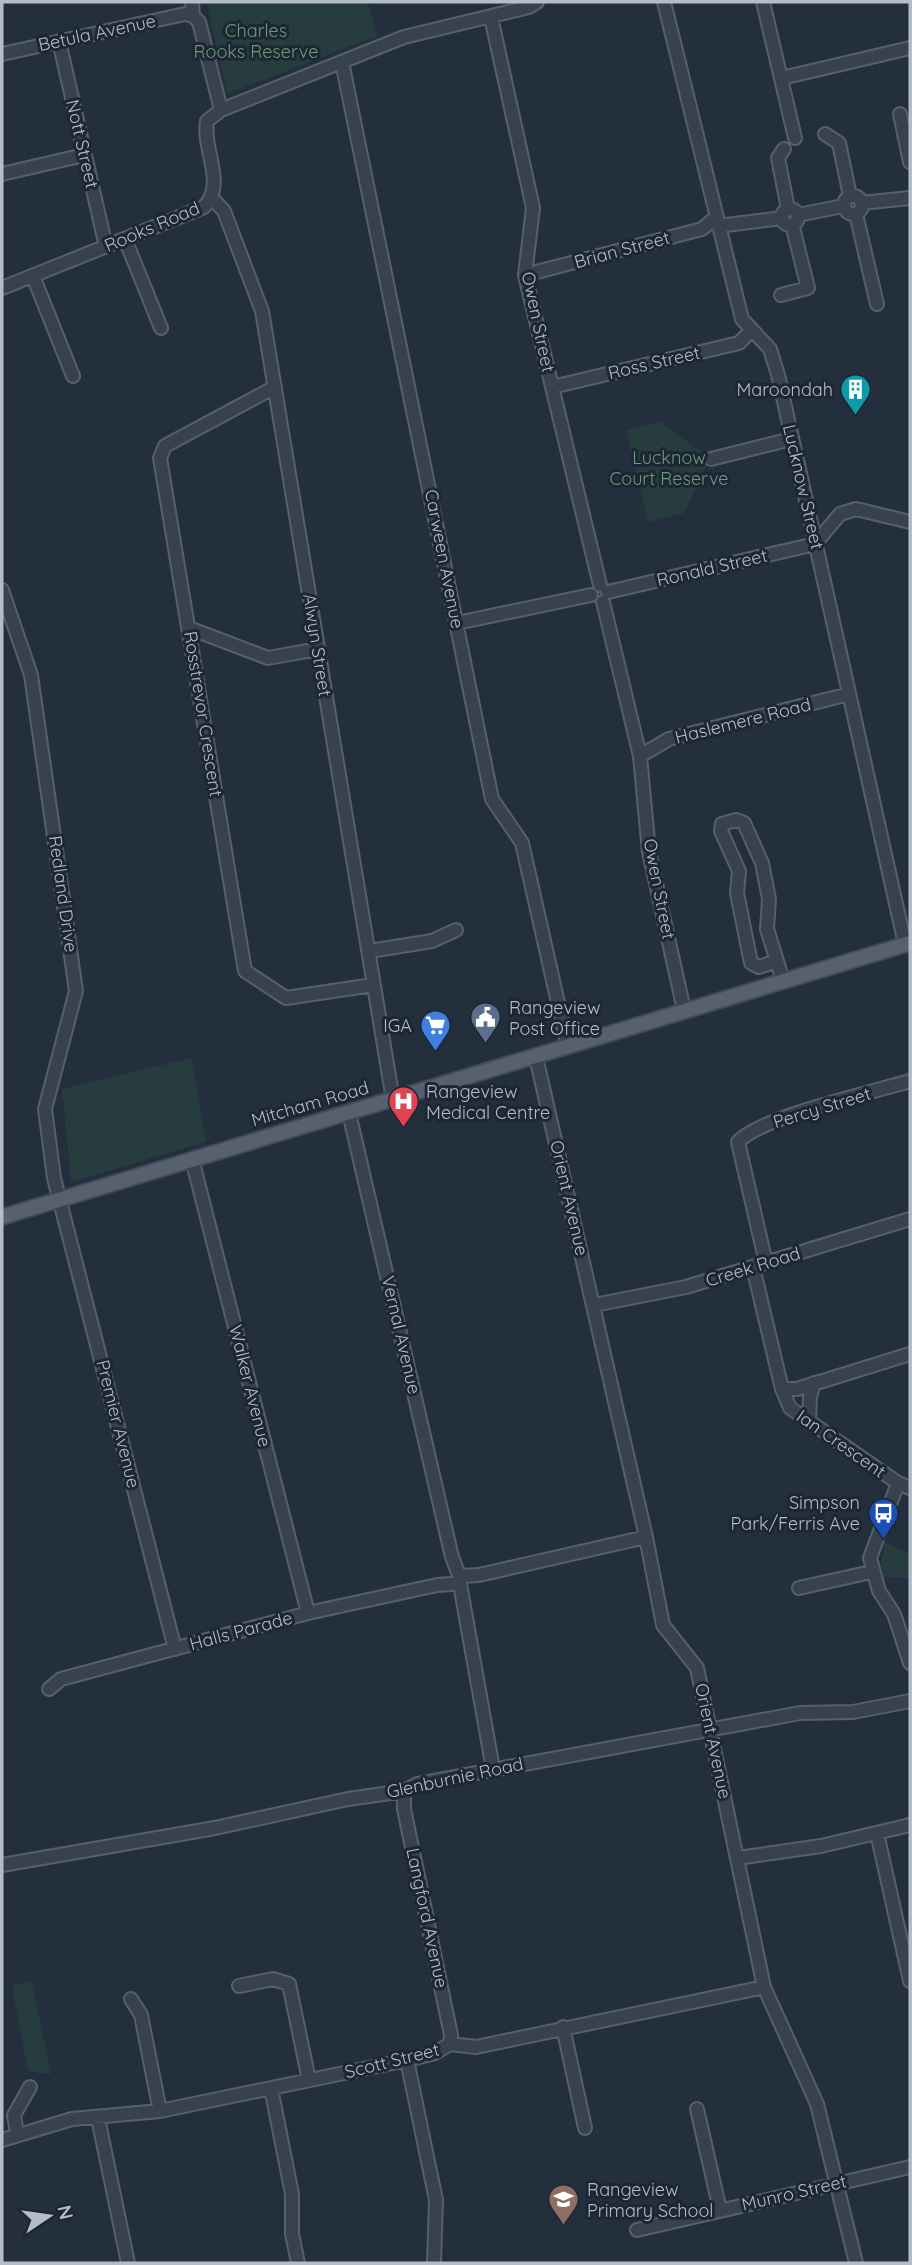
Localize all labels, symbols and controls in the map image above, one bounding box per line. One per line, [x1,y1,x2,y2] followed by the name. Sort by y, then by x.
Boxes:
[36,9,158,56] street label: Betula Avenue
[194,19,318,63] park label: Charles Rooks Reserve
[61,97,104,190] street label: Nott Street
[101,196,203,257] street label: Rooks Road
[572,226,672,273] street label: Brian Street
[517,270,560,374] street label: Owen Street
[606,341,702,384] street label: Ross Street
[839,373,873,417] building icon: Maroondah
[736,378,833,401] place label: Maroondah
[778,422,829,552] street label: Lucknow Street
[610,446,729,490] park label: Lucknow Court Reserve
[420,487,469,630] street label: Carween Avenue
[654,544,770,591] street label: Ronald Street
[298,592,337,698] street label: Alwyn Street
[179,629,228,798] street label: Rosstrevor Crescent
[673,693,813,749] street label: Haslemere Road
[44,834,83,954] street label: Redland Drive
[638,837,681,941] street label: Owen Street
[509,996,600,1040] place label: Rangeview Post Office
[469,1001,503,1045] public building icon: Rangeview Post Office
[418,1009,452,1053] supermarket icon: IGA
[383,1014,412,1037] place label: IGA
[248,1076,371,1131] street label: Mitcham Road
[426,1080,550,1124] place label: Rangeview Medical Centre
[770,1082,873,1133] street label: Percy Street
[386,1085,420,1129] hospital icon: Rangeview Medical Centre
[545,1138,594,1258] street label: Orient Avenue
[703,1241,803,1292] street label: Creek Road
[377,1274,426,1396] street label: Vernal Avenue
[224,1322,277,1449] street label: Walker Avenue
[91,1357,146,1490] street label: Premier Avenue
[792,1404,890,1483] street label: Ian Crescent
[731,1491,860,1535] place label: Simpson Park/Ferris Ave
[866,1496,900,1540] bus stop icon: Simpson Park/Ferris Ave
[187,1606,295,1655] street label: Halls Parade
[690,1681,737,1801] street label: Orient Avenue
[384,1752,525,1803] street label: Glenburnie Road
[401,1846,454,1990] street label: Langford Avenue
[342,2038,442,2083] street label: Scott Street
[739,2169,849,2216] street label: Munro Street
[587,2178,713,2222] place label: Rangeview Primary School
[14,2181,84,2251] north arrow
[547,2183,581,2227] school or university icon: Rangeview Primary School
[52,2203,79,2222] text: N

